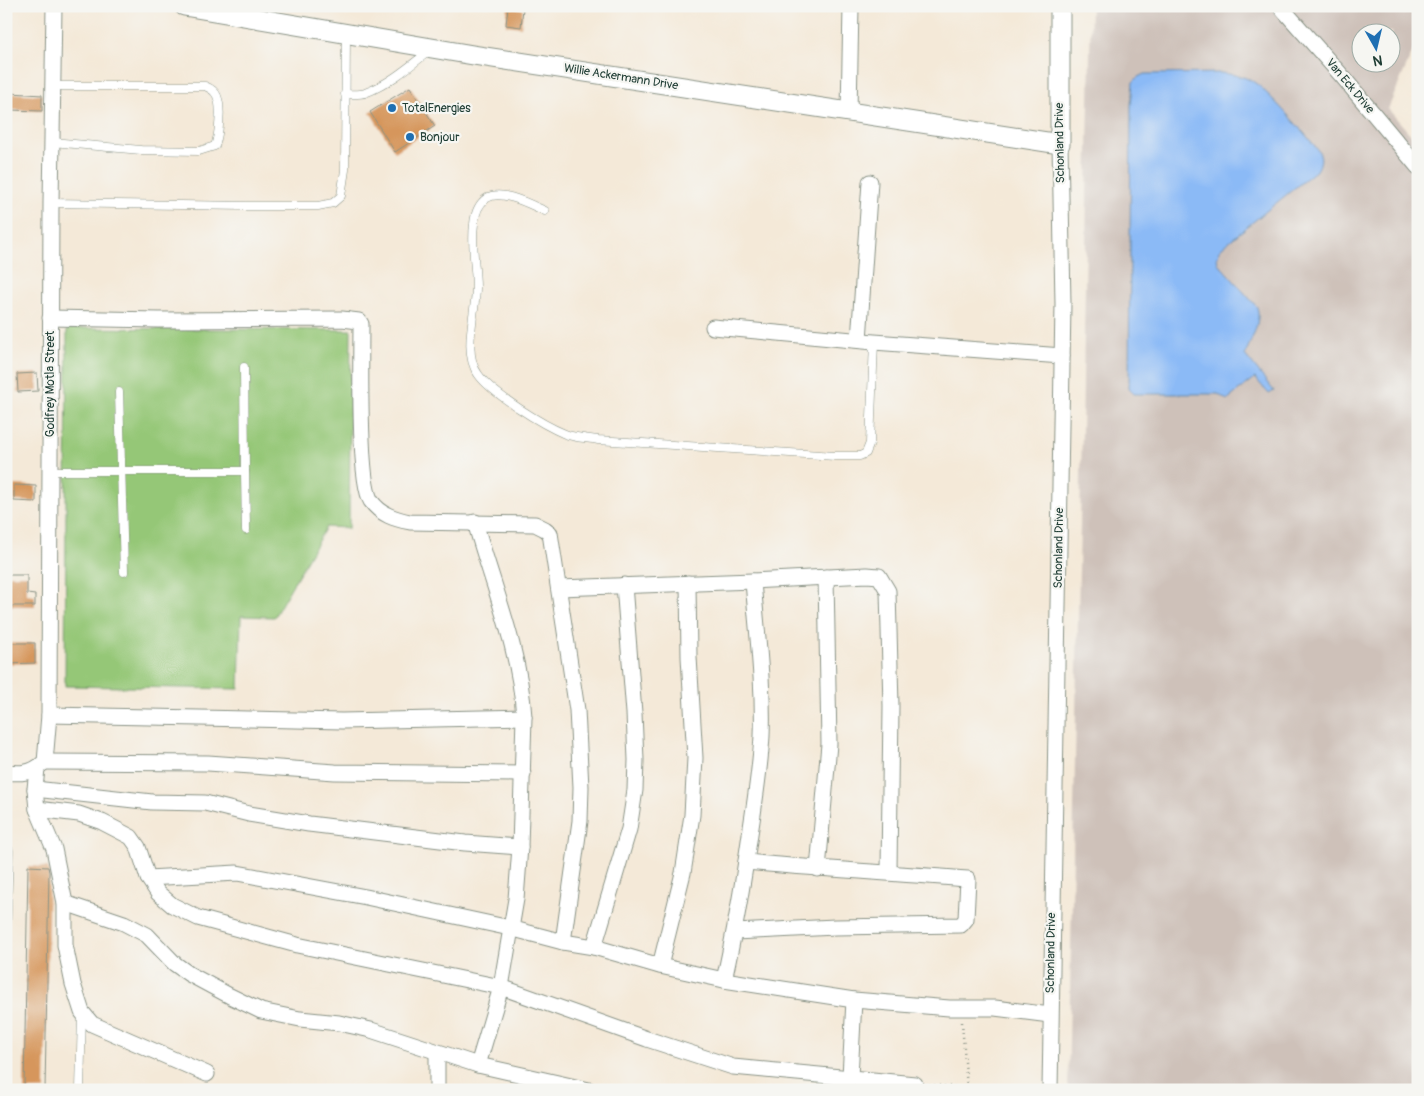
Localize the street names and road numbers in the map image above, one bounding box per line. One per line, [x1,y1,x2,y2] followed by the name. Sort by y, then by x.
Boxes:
[1323,55,1377,117] street label: Van Eck Drive
[563,61,679,93] street label: Willie Ackermann Drive
[1052,102,1068,184] street label: Schonland Drive
[43,331,58,437] street label: Godfrey Motla Street
[1051,507,1067,589] street label: Schonland Drive
[1043,912,1059,994] street label: Schonland Drive

